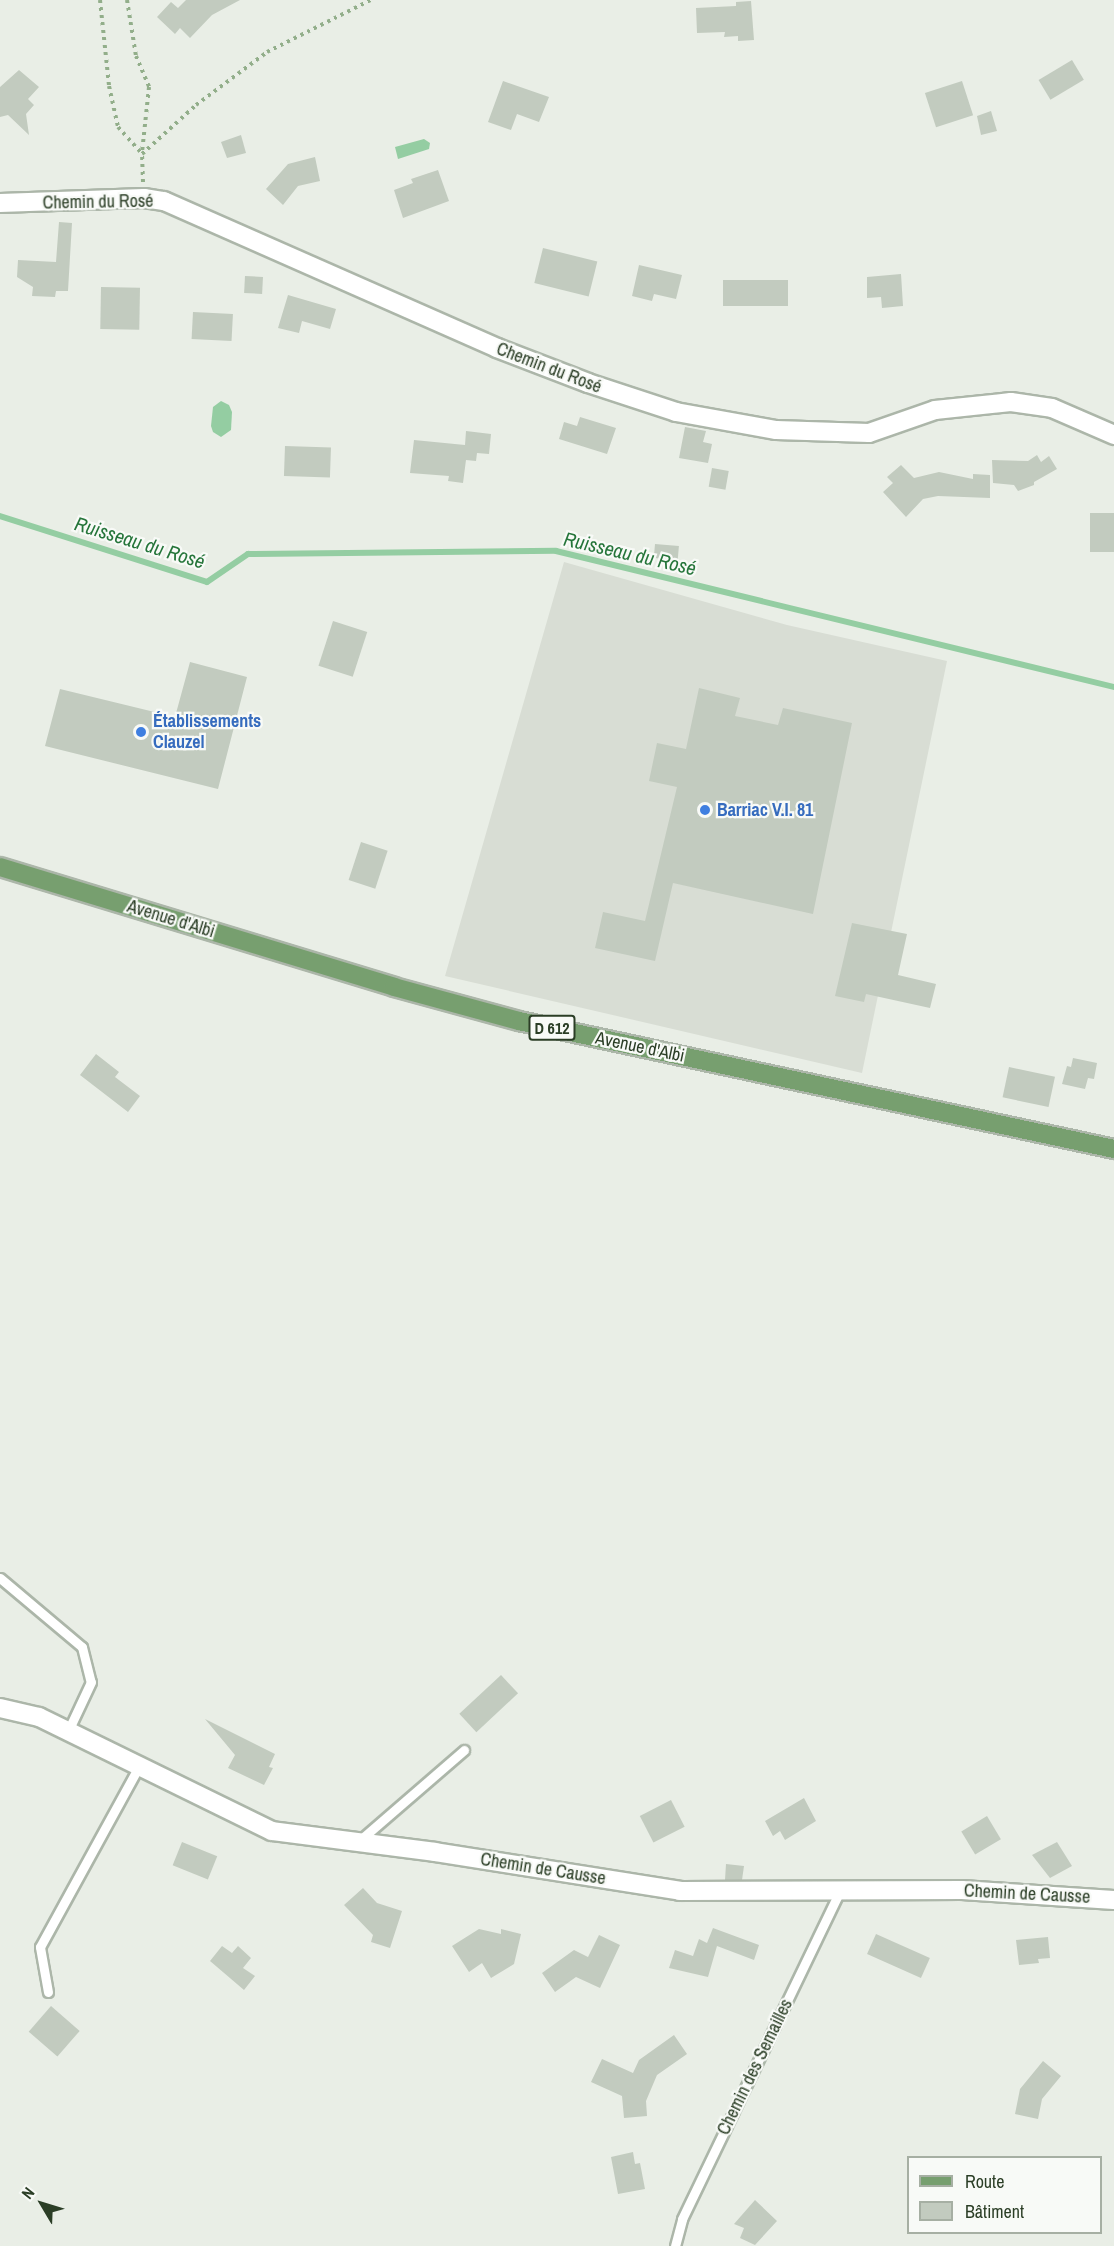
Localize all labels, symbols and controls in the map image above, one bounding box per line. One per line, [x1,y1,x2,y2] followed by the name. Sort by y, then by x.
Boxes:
[42,190,154,214] street label: Chemin du Rosé
[493,338,605,398] street label: Chemin du Rosé
[72,511,208,573] water label: Ruisseau du Rosé
[562,526,698,580] water label: Ruisseau du Rosé
[153,711,261,754] place label: Établissements Clauzel
[134,725,148,739] marker: Établissements Clauzel
[717,799,813,821] place label: Barriac V.I. 81
[698,803,712,817] marker: Barriac V.I. 81
[125,895,217,943] street label: Avenue d'Albi
[528,1015,576,1041] road number: D 612
[594,1027,686,1067] street label: Avenue d'Albi
[479,1848,607,1890] street label: Chemin de Causse
[963,1880,1091,1908] street label: Chemin de Causse
[713,1996,797,2138] street label: Chemin des Semailles
[907,2156,1102,2234] legend
[965,2169,1004,2194] text: Route
[12,2174,72,2234] north arrow
[16,2182,39,2203] text: N
[965,2199,1024,2224] text: Bâtiment

